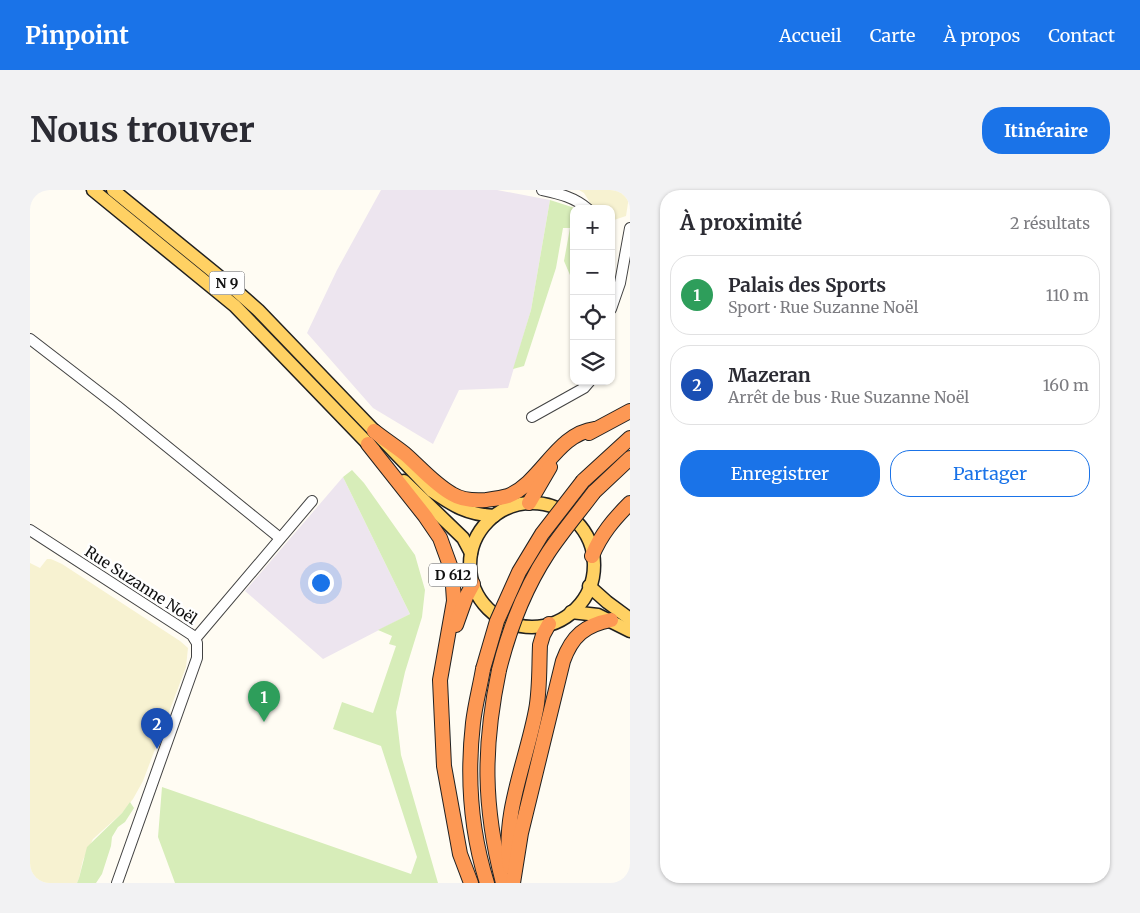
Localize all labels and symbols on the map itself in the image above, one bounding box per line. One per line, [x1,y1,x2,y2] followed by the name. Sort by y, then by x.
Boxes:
[210,272,244,295] road number: N 9
[81,542,201,629] street label: Rue Suzanne Noël
[429,564,477,586] road number: D 612
[308,570,334,596] your location
[248,681,280,722] pin: 1
[141,708,173,749] pin: 2

